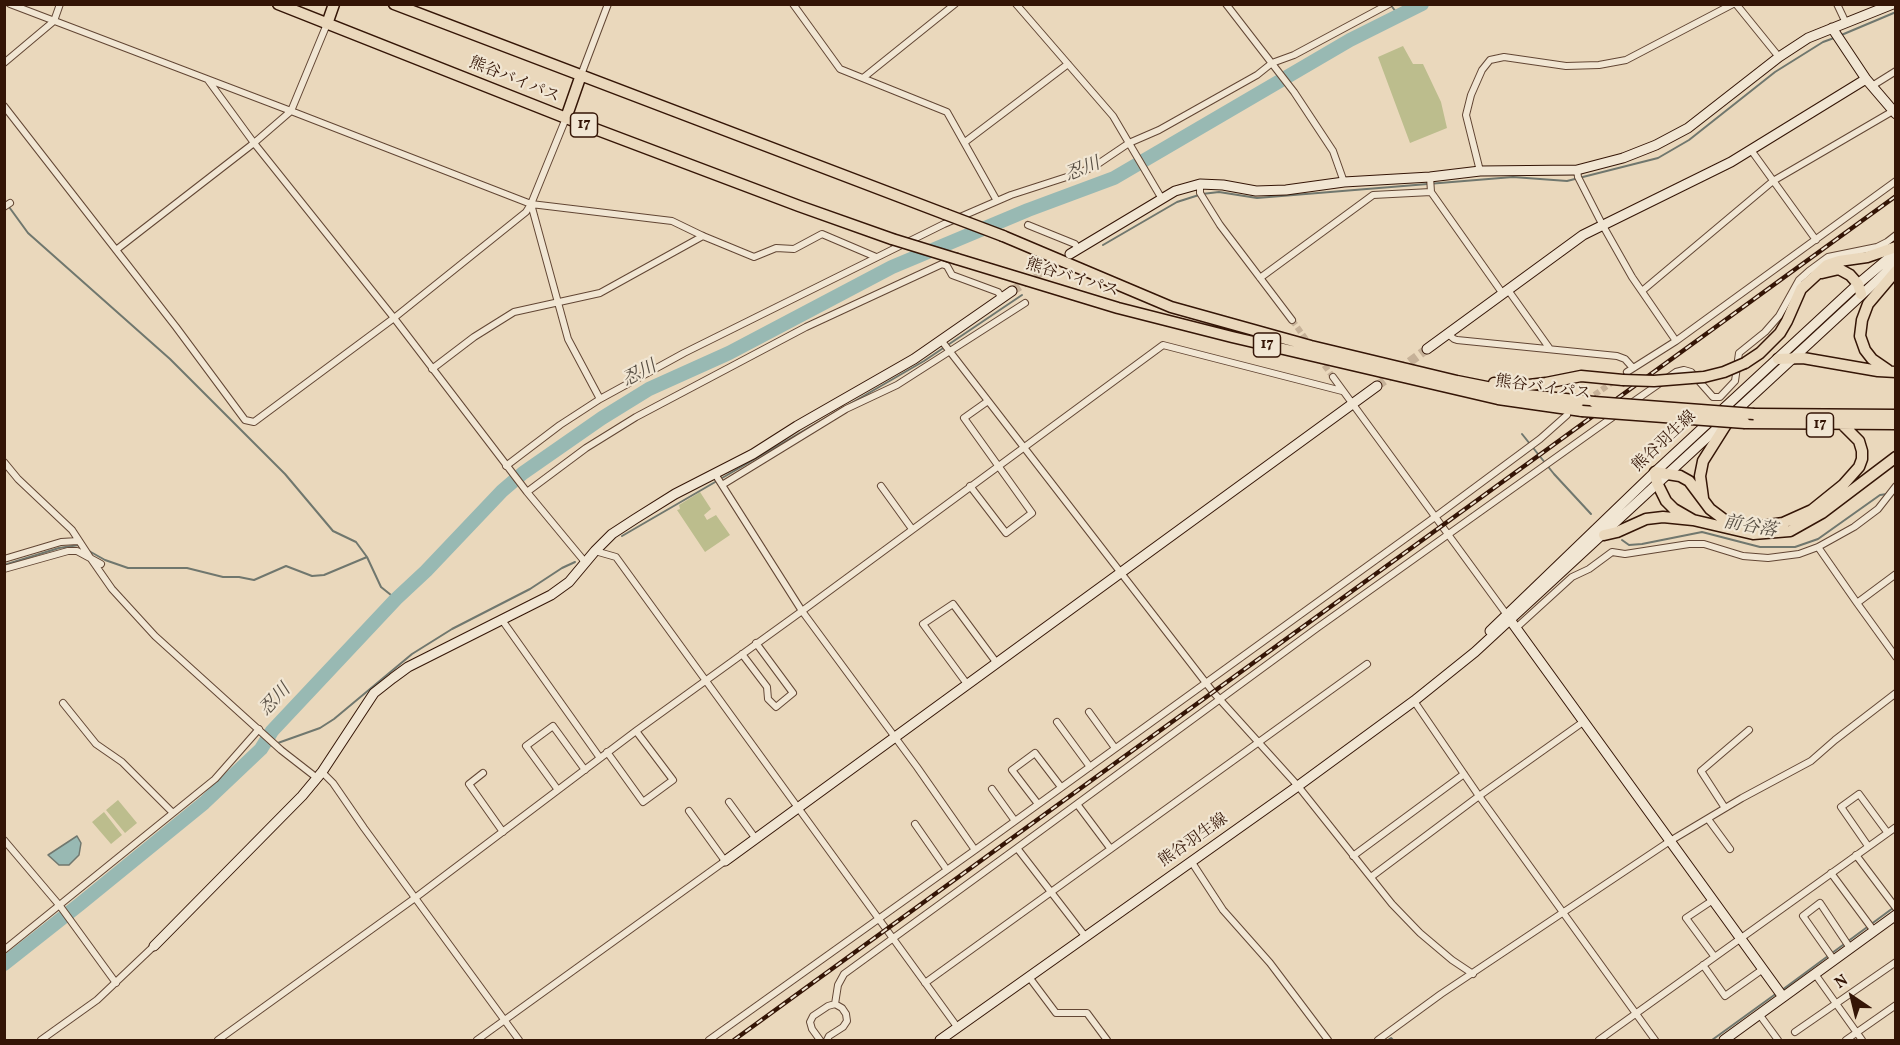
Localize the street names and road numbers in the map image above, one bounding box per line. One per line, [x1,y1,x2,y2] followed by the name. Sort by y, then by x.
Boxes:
[466,54,562,108] street label: 熊谷バイパス
[570,113,598,137] road number: 17
[1023,256,1121,302] street label: 熊谷バイパス
[1254,333,1280,357] road number: 17
[1494,373,1592,405] street label: 熊谷バイパス
[1629,408,1701,476] street label: 熊谷羽生線
[1806,413,1834,437] road number: 17
[1156,810,1232,872] street label: 熊谷羽生線

